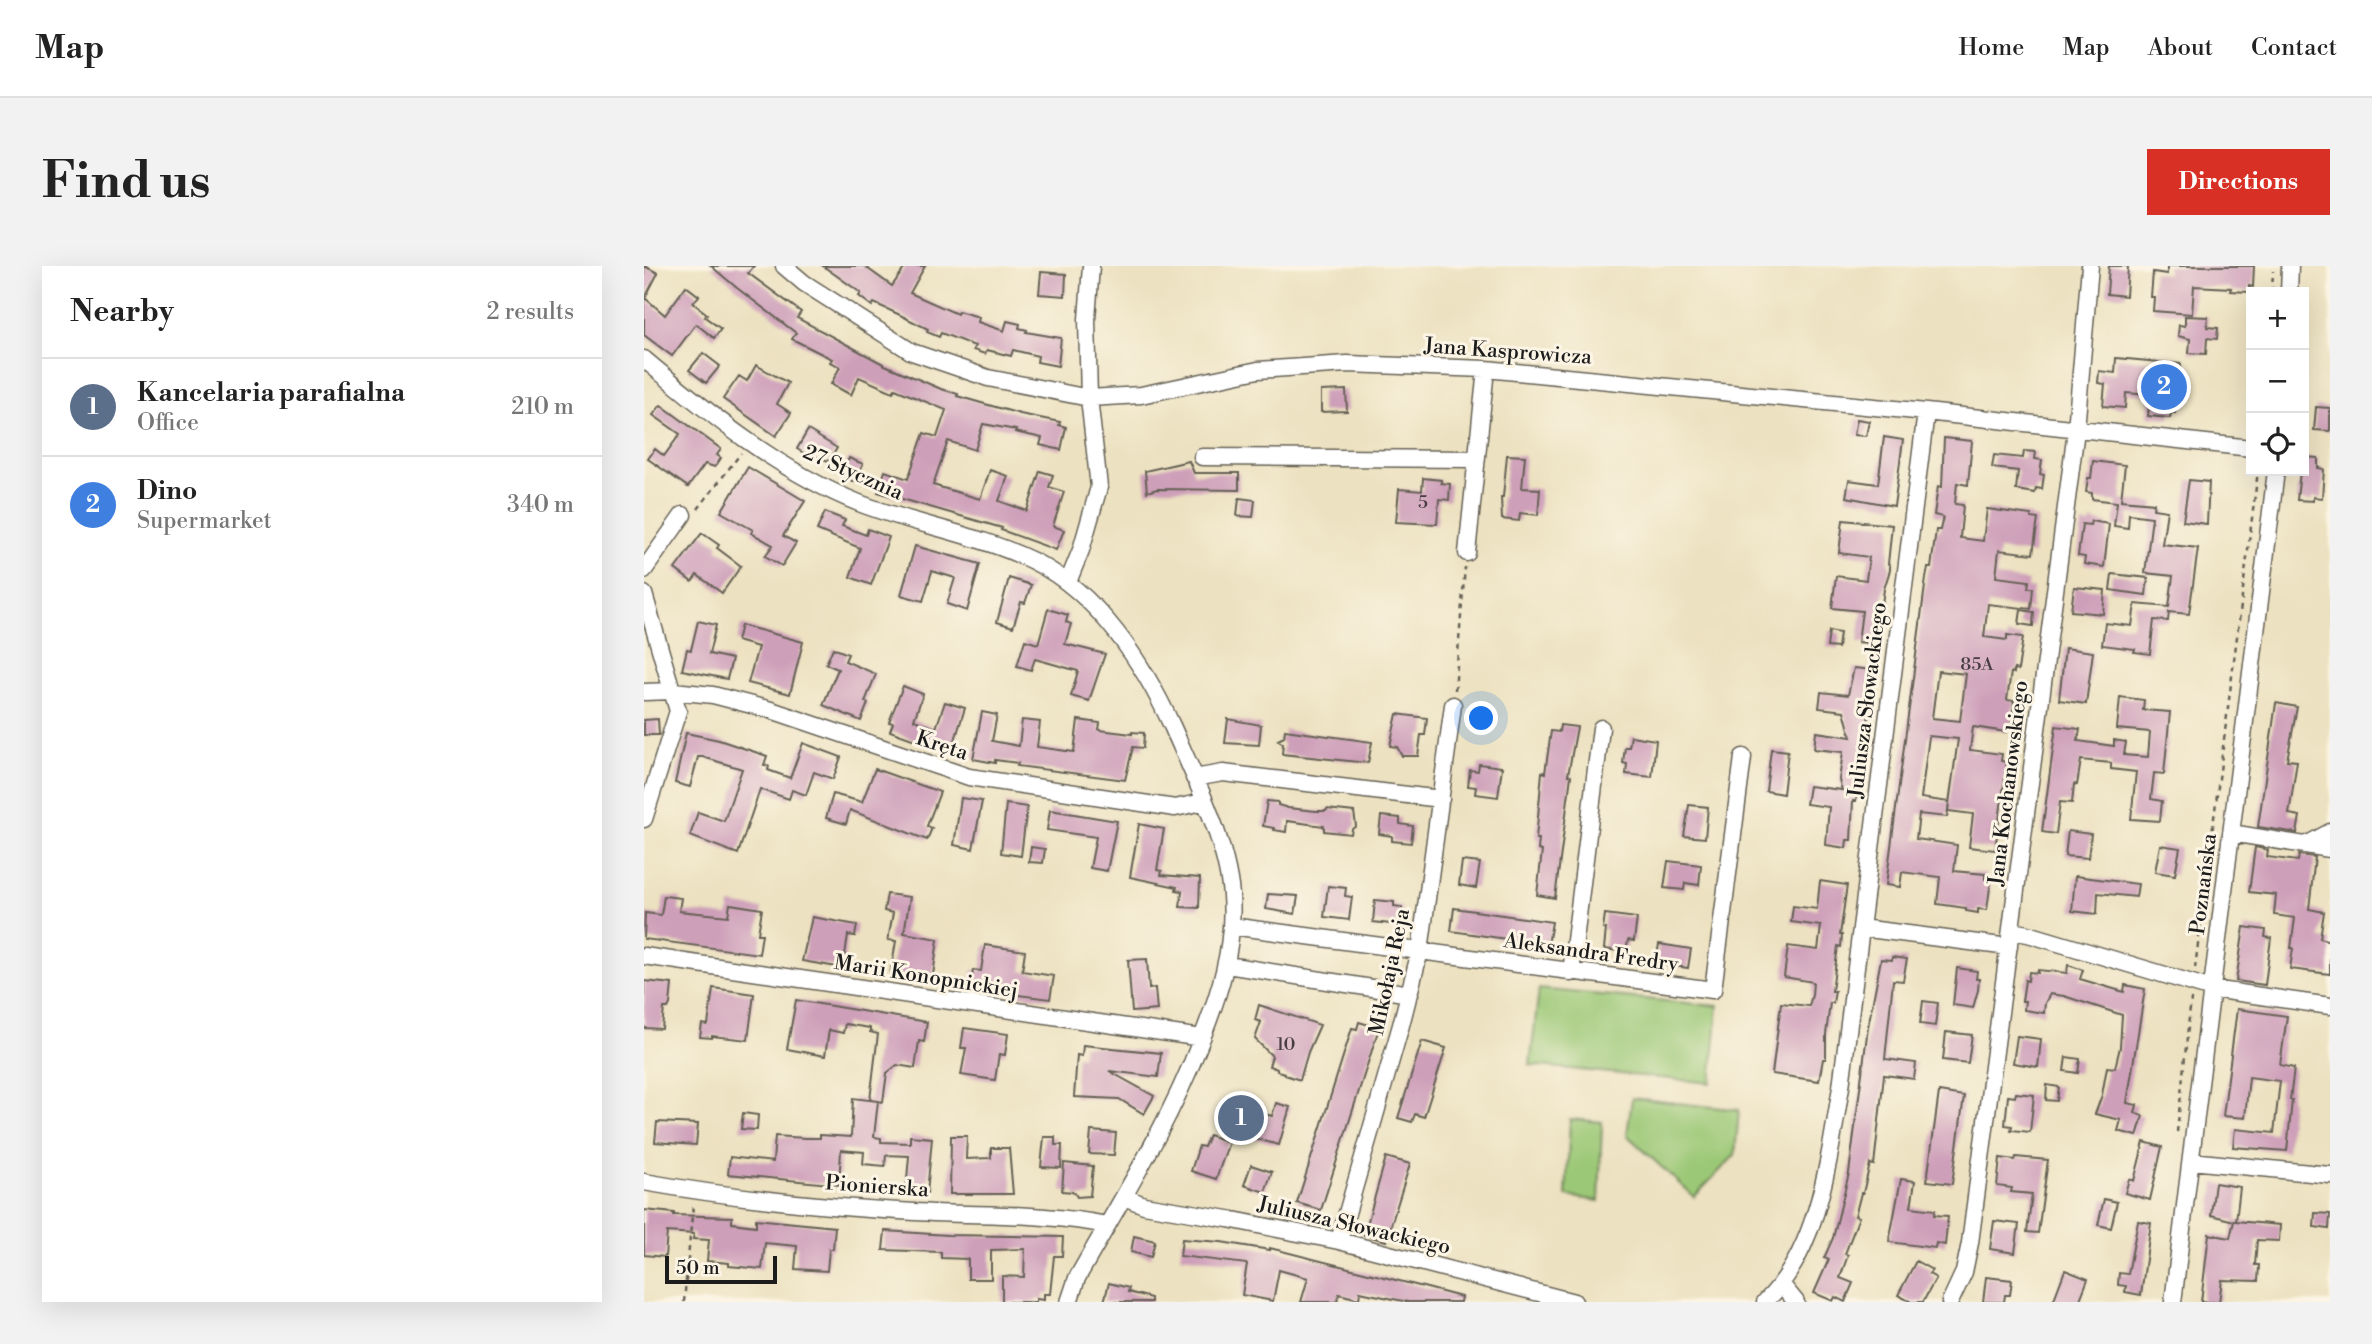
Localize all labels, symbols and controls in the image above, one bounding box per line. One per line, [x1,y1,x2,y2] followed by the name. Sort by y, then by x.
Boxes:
[35,28,104,69] text: Map
[1959,33,2024,63] text: Home
[2062,33,2110,63] text: Map
[2148,33,2213,63] text: About
[2251,33,2337,63] text: Contact
[2147,149,2330,215] button: Directions
[42,152,211,213] text: Find us
[2246,287,2309,476] map controls
[2246,287,2309,350] button: +
[70,293,174,331] text: Nearby
[487,298,574,326] text: 2 results
[1422,333,1593,371] street label: Jana Kasprowicza
[2246,350,2309,413] button: −
[2141,361,2187,413] pin: 2
[137,377,405,409] text: Kancelaria parafialna
[87,393,99,421] text: 1
[511,393,574,421] text: 210 m
[137,409,199,437] text: Office
[2246,413,2309,476] button: locate
[799,439,907,507] street label: 27 Stycznia
[137,475,197,507] text: Dino
[86,491,100,519] text: 2
[507,491,574,519] text: 340 m
[1418,491,1428,514] house number: 5
[137,507,272,535] text: Supermarket
[1843,601,1893,800] street label: Juliusza Słowackiego
[1960,653,1994,676] house number: 85A
[1983,679,2034,888] street label: Jana Kochanowskiego
[1464,701,1498,735] your location
[913,725,972,767] street label: Kręta
[2185,831,2223,936] street label: Poznańska
[1364,906,1416,1038] street label: Mikołaja Reja
[1501,928,1681,978] street label: Aleksandra Fredry
[832,950,1020,1004] street label: Marii Konopnickiej
[1276,1033,1296,1056] house number: 10
[1218,1092,1264,1144] pin: 1
[824,1170,930,1204] street label: Pionierska
[1254,1191,1453,1261] street label: Juliusza Słowackiego
[665,1253,777,1285] scale bar
[676,1256,720,1280] text: 50 m

